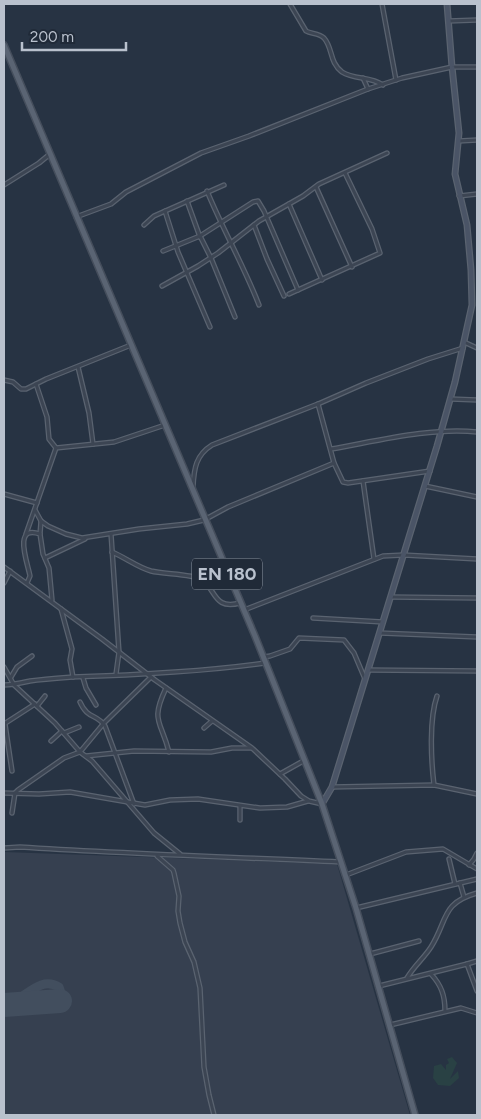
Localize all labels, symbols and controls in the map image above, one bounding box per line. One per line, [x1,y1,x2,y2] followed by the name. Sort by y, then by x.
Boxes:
[22,20,126,52] scale bar
[30,28,74,46] text: 200 m
[192,558,262,590] road number: EN 180

